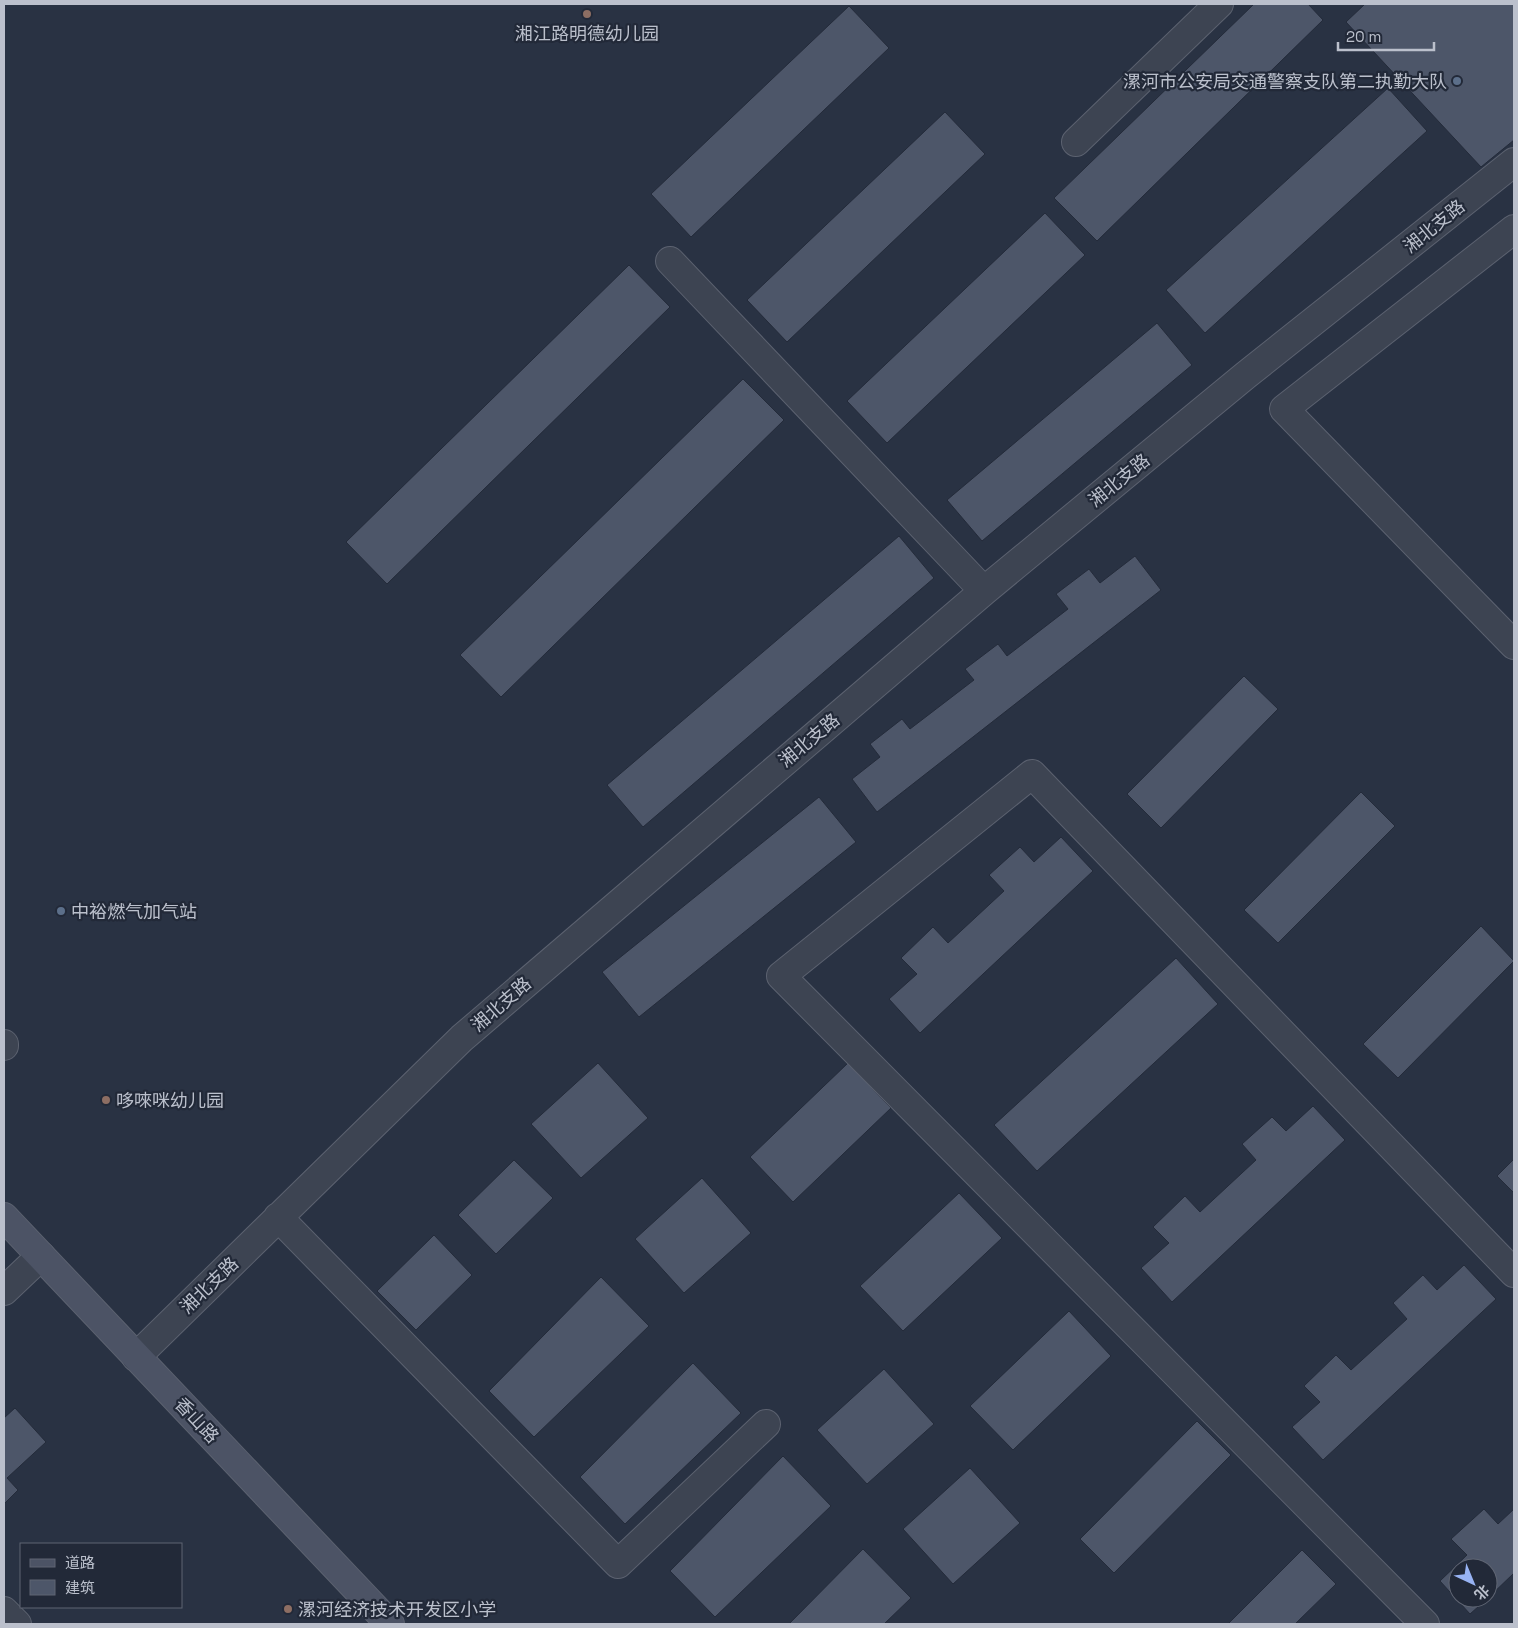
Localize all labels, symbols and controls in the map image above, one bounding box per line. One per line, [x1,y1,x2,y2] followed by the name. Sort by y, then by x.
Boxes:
[581,8,593,20] marker: 湘江路明德幼儿园
[1338,20,1434,52] scale bar
[515,22,659,45] place label: 湘江路明德幼儿园
[1346,27,1381,46] text: 20 m
[1123,70,1447,93] place label: 漯河市公安局交通警察支队第二执勤大队
[1451,75,1463,87] marker: 漯河市公安局交通警察支队第二执勤大队
[1399,194,1469,258] street label: 湘北支路
[1084,448,1154,512] street label: 湘北支路
[774,708,844,772] street label: 湘北支路
[71,900,197,923] place label: 中裕燃气加气站
[55,905,67,917] marker: 中裕燃气加气站
[466,972,536,1036] street label: 湘北支路
[116,1089,224,1112] place label: 哆唻咪幼儿园
[100,1094,112,1106] marker: 哆唻咪幼儿园
[175,1252,243,1318] street label: 湘北支路
[170,1392,224,1448] street label: 香山路
[20,1543,182,1608] legend
[65,1553,95,1572] text: 道路
[1448,1558,1498,1608] north arrow
[65,1578,95,1597] text: 建筑
[1471,1581,1493,1604] text: 北
[298,1598,496,1621] place label: 漯河经济技术开发区小学
[282,1603,294,1615] marker: 漯河经济技术开发区小学

